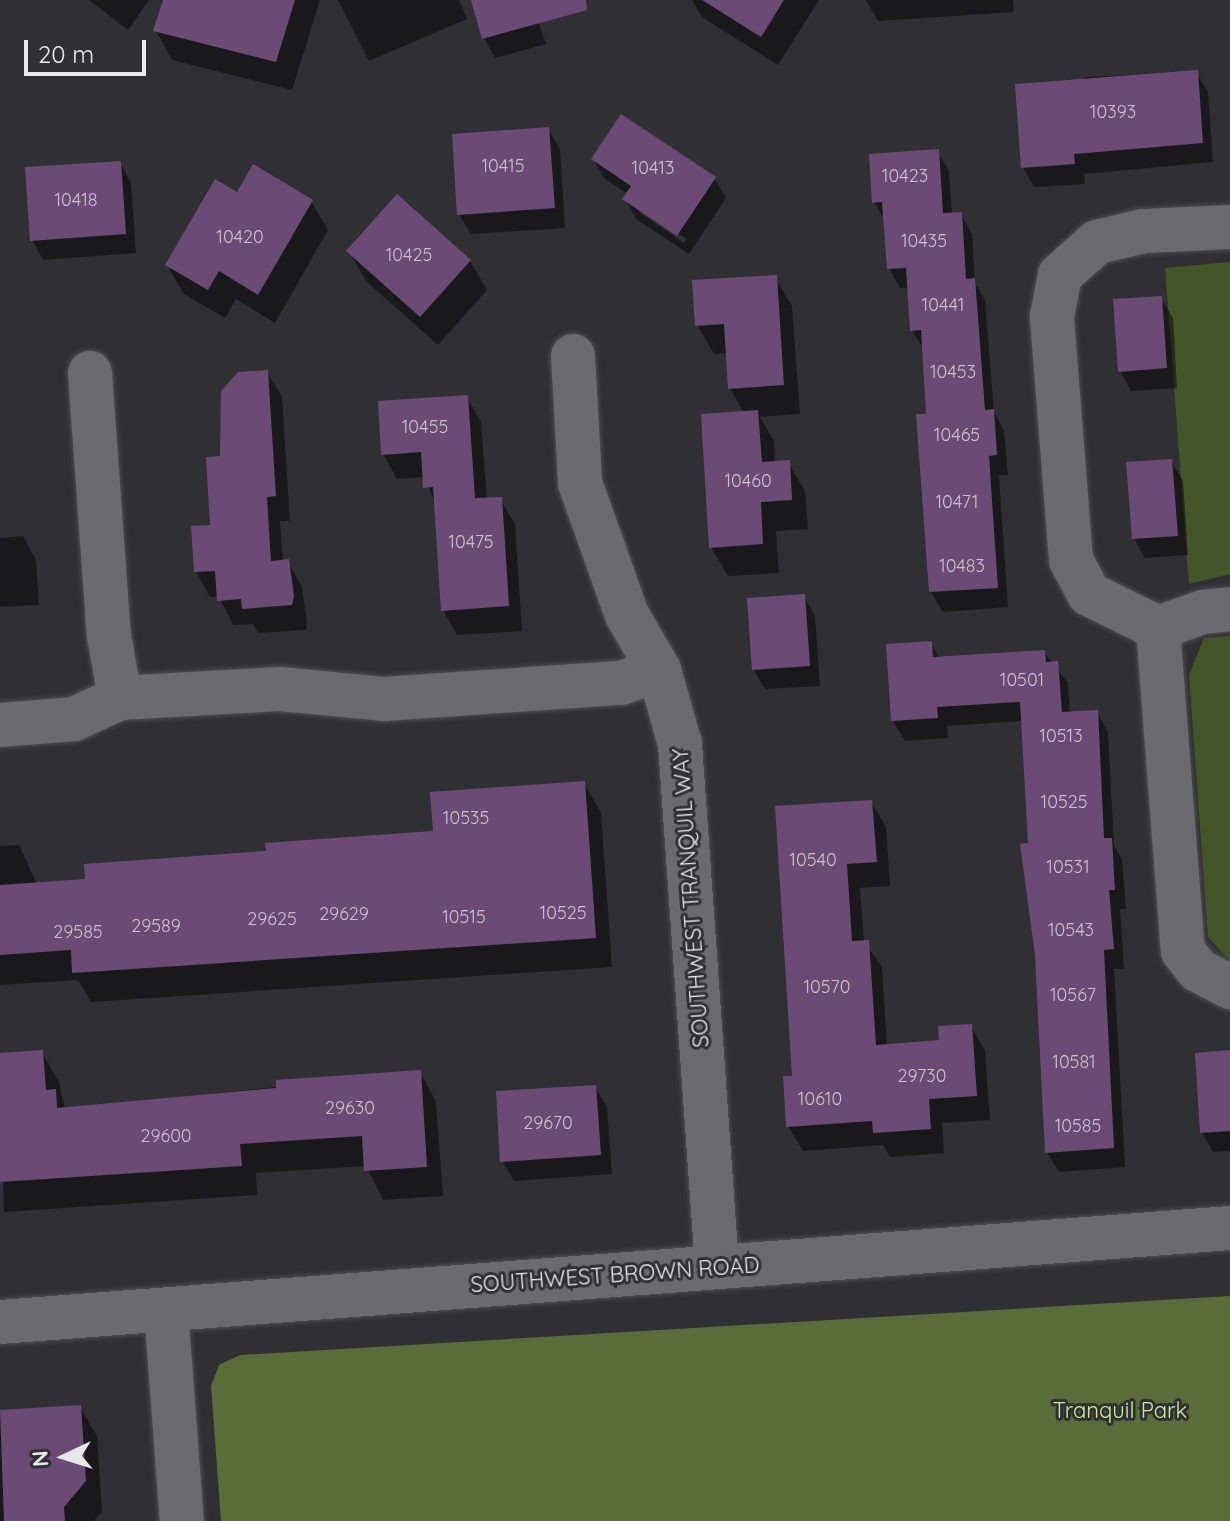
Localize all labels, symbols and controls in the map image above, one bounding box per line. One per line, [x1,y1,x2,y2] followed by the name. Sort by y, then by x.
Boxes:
[28,24,150,74] scale bar
[38,39,94,69] text: 20 m
[1090,101,1136,123] house number: 10393
[481,155,525,177] house number: 10415
[632,157,674,179] house number: 10413
[882,165,928,187] house number: 10423
[54,189,98,211] house number: 10418
[216,226,264,248] house number: 10420
[901,230,947,252] house number: 10435
[386,244,432,266] house number: 10425
[922,294,964,316] house number: 10441
[930,361,976,383] house number: 10453
[402,416,448,438] house number: 10455
[934,424,980,446] house number: 10465
[724,470,772,492] house number: 10460
[935,491,979,513] house number: 10471
[448,531,494,553] house number: 10475
[939,555,985,577] house number: 10483
[1000,669,1044,691] house number: 10501
[1039,725,1083,747] house number: 10513
[667,747,715,1049] street label: SOUTHWEST TRANQUIL WAY
[1041,791,1087,813] house number: 10525
[443,807,489,829] house number: 10535
[789,849,837,871] house number: 10540
[1046,856,1090,878] house number: 10531
[540,902,586,924] house number: 10525
[319,903,369,925] house number: 29629
[442,906,486,928] house number: 10515
[247,908,297,930] house number: 29625
[131,915,181,937] house number: 29589
[1048,919,1094,941] house number: 10543
[53,921,103,943] house number: 29585
[803,976,851,998] house number: 10570
[1050,984,1096,1006] house number: 10567
[1052,1051,1096,1073] house number: 10581
[898,1065,946,1087] house number: 29730
[798,1088,842,1110] house number: 10610
[325,1097,375,1119] house number: 29630
[523,1112,573,1134] house number: 29670
[1055,1115,1101,1137] house number: 10585
[140,1125,192,1147] house number: 29600
[470,1252,760,1298] street label: SOUTHWEST BROWN ROAD
[1053,1398,1187,1424] park label: Tranquil Park
[24,1417,104,1497] north arrow
[26,1450,55,1468] text: N

